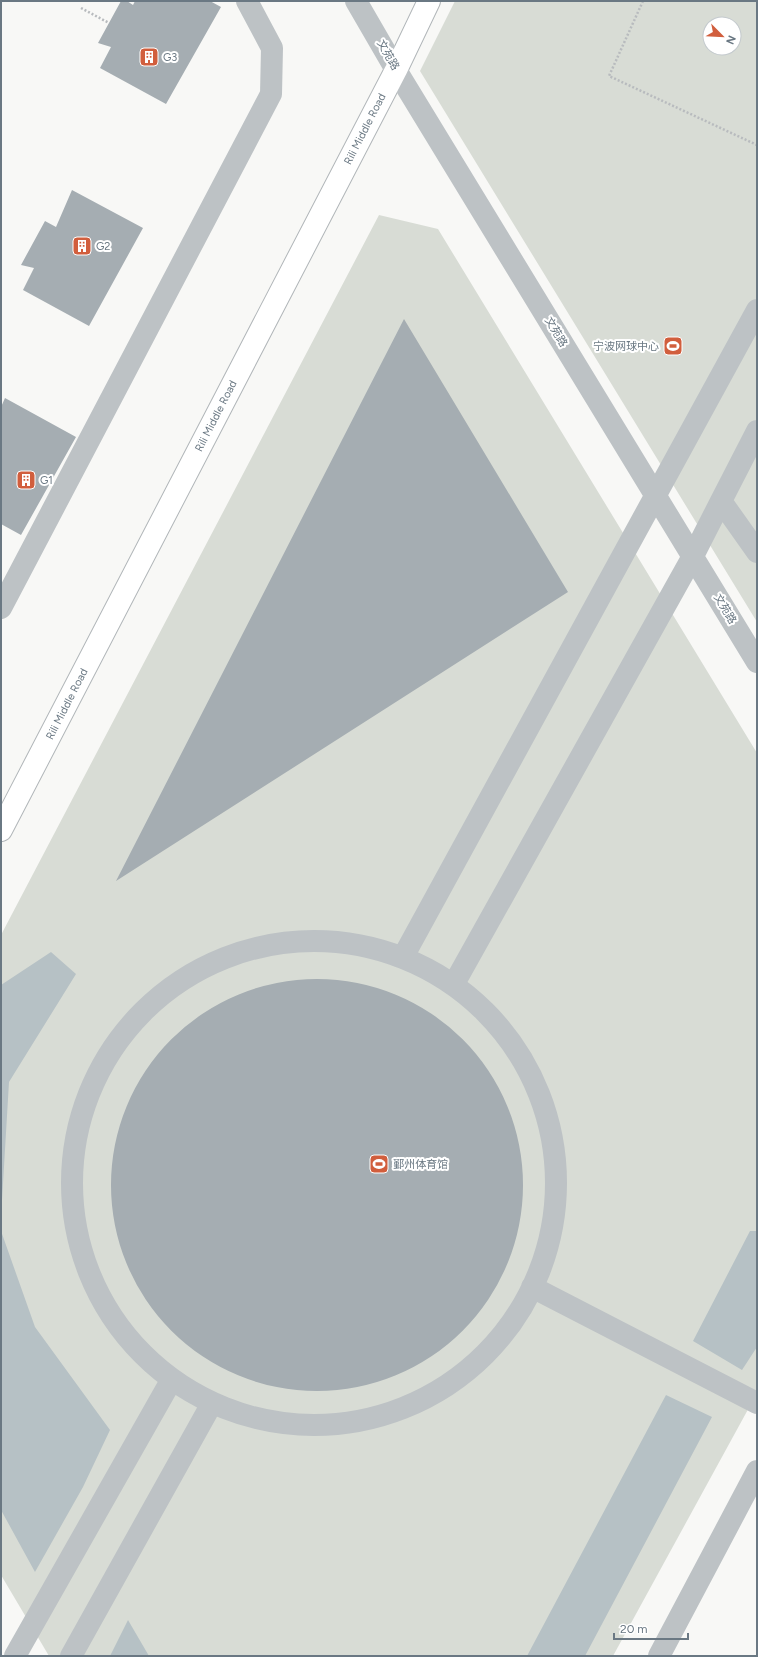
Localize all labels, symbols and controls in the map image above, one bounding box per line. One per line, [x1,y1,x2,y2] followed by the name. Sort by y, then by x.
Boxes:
[702,16,742,56] north arrow
[723,33,738,46] text: N
[374,37,402,73] street label: 文苑路
[138,46,160,68] building icon: G3
[163,51,177,64] place label: G3
[341,91,389,167] street label: Rili Middle Road
[71,235,93,257] building icon: G2
[96,240,111,253] place label: G2
[542,315,570,349] street label: 文苑路
[662,335,684,357] sports icon: 宁波网球中心
[593,340,659,353] place label: 宁波网球中心
[192,378,240,454] street label: Rili Middle Road
[15,469,37,491] building icon: G1
[40,474,53,487] place label: G1
[711,592,739,626] street label: 文苑路
[43,666,91,742] street label: Rili Middle Road
[368,1153,390,1175] sports icon: 鄞州体育馆
[393,1158,448,1171] place label: 鄞州体育馆
[614,1615,688,1641] scale bar
[620,1622,648,1636] text: 20 m

